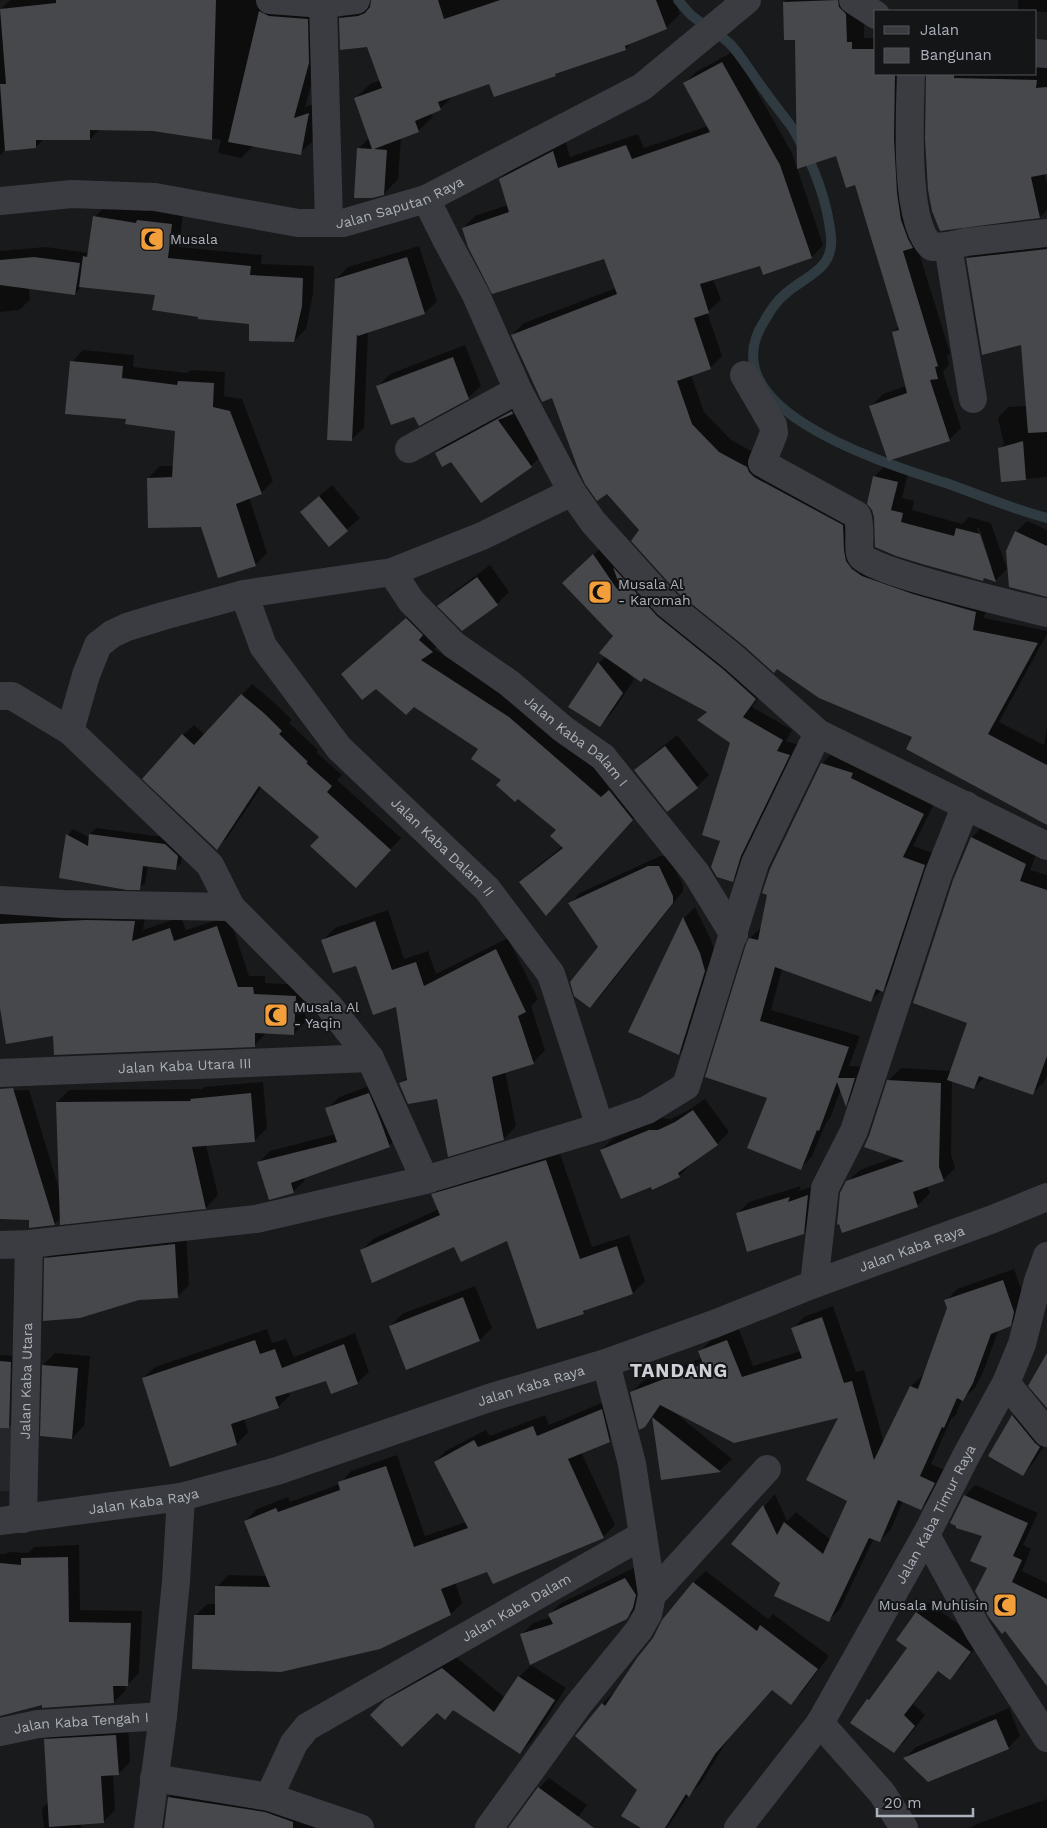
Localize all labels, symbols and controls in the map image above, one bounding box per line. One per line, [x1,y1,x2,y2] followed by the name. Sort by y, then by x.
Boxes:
[874,10,1037,75] legend
[920,21,959,39] text: Jalan
[920,46,992,64] text: Bangunan
[336,173,466,231] street label: Jalan Saputan Raya
[139,226,165,252] mosque icon: Musala
[170,231,218,247] place label: Musala
[618,576,691,608] place label: Musala Al - Karomah
[587,579,613,605] mosque icon: Musala Al - Karomah
[521,692,631,789] street label: Jalan Kaba Dalam I
[388,794,498,899] street label: Jalan Kaba Dalam II
[294,999,360,1031] place label: Musala Al - Yaqin
[263,1002,289,1028] mosque icon: Musala Al - Yaqin
[118,1055,252,1076] street label: Jalan Kaba Utara III
[857,1222,967,1275] street label: Jalan Kaba Raya
[17,1322,35,1440] street label: Jalan Kaba Utara
[630,1359,728,1382] district label: TANDANG
[475,1362,587,1409] street label: Jalan Kaba Raya
[892,1442,979,1586] street label: Jalan Kaba Timur Raya
[88,1485,201,1517] street label: Jalan Kaba Raya
[459,1570,574,1645] street label: Jalan Kaba Dalam
[992,1592,1018,1618] mosque icon: Musala Muhlisin
[879,1597,988,1613] place label: Musala Muhlisin
[12,1709,149,1737] street label: Jalan Kaba Tengah I
[877,1786,973,1818] scale bar
[884,1794,922,1812] text: 20 m

